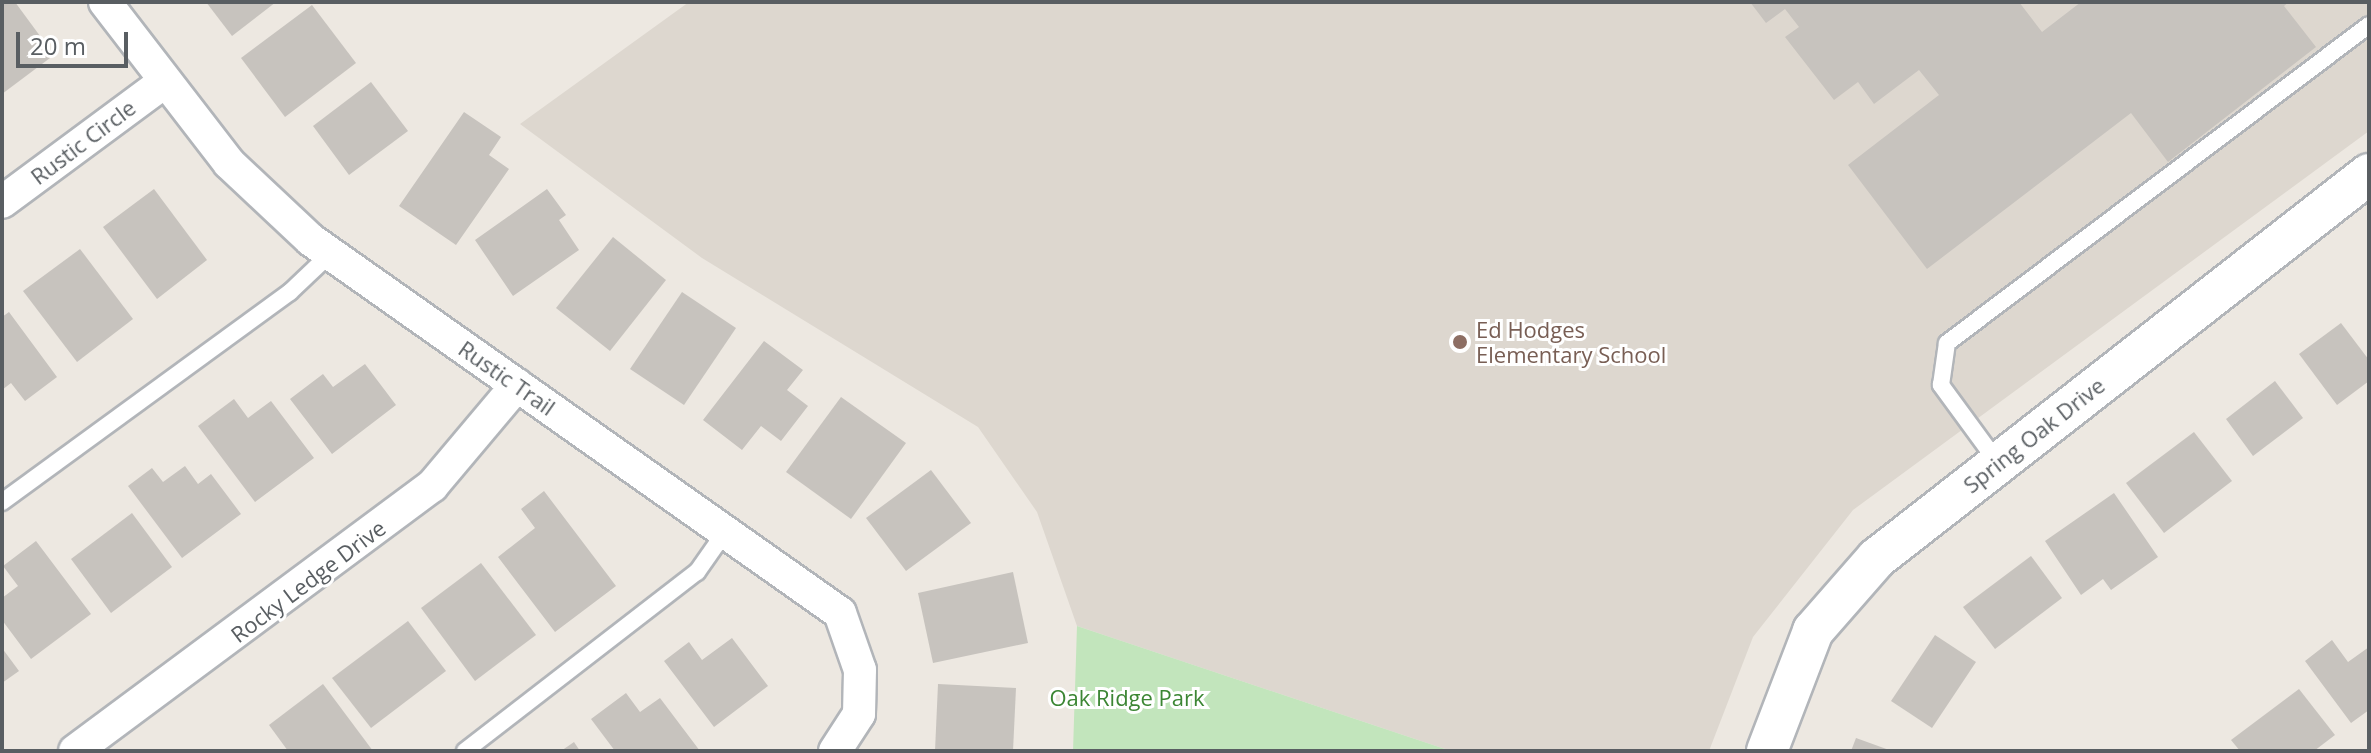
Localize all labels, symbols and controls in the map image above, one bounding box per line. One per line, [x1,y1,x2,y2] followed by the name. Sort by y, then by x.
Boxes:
[20,16,132,66] scale bar
[30,29,86,62] text: 20 m
[26,94,140,190] street label: Rustic Circle
[1476,316,1666,368] place label: Ed Hodges Elementary School
[1451,333,1469,351] marker: Ed Hodges Elementary School
[454,335,560,421] street label: Rustic Trail
[1958,372,2110,498] street label: Spring Oak Drive
[225,514,391,648] street label: Rocky Ledge Drive
[1049,685,1205,711] park label: Oak Ridge Park

